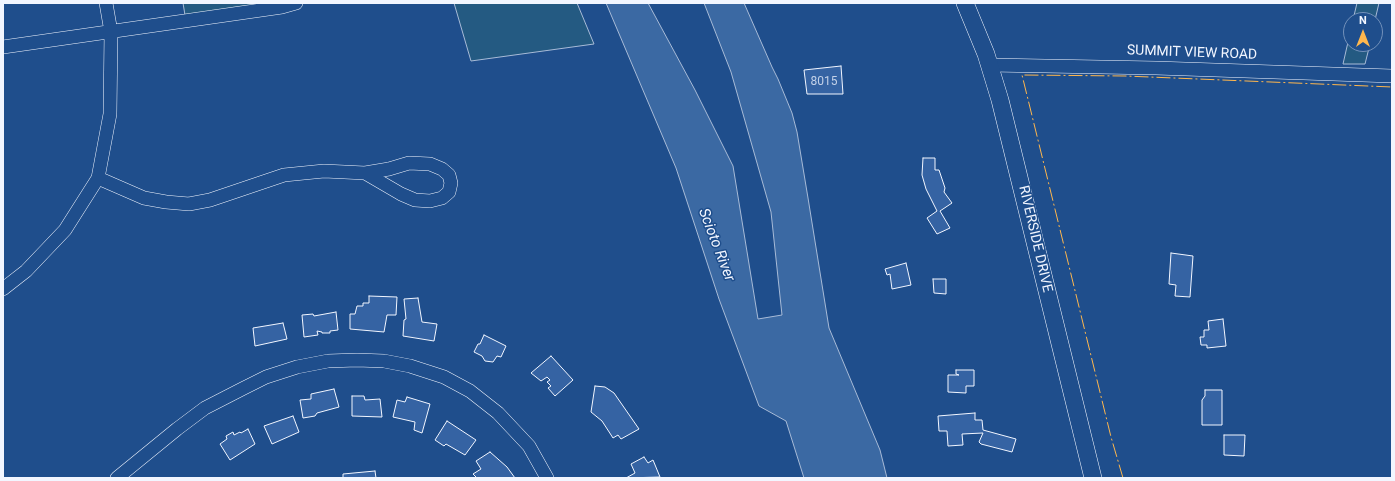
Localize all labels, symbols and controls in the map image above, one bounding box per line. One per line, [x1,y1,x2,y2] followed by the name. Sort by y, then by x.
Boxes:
[1343,12,1383,52] north arrow
[1359,14,1367,27] text: N
[1127,42,1257,64] street label: SUMMIT VIEW ROAD
[811,75,837,89] house number: 8015
[1015,184,1055,294] street label: RIVERSIDE DRIVE
[694,206,738,284] water label: Scioto River

